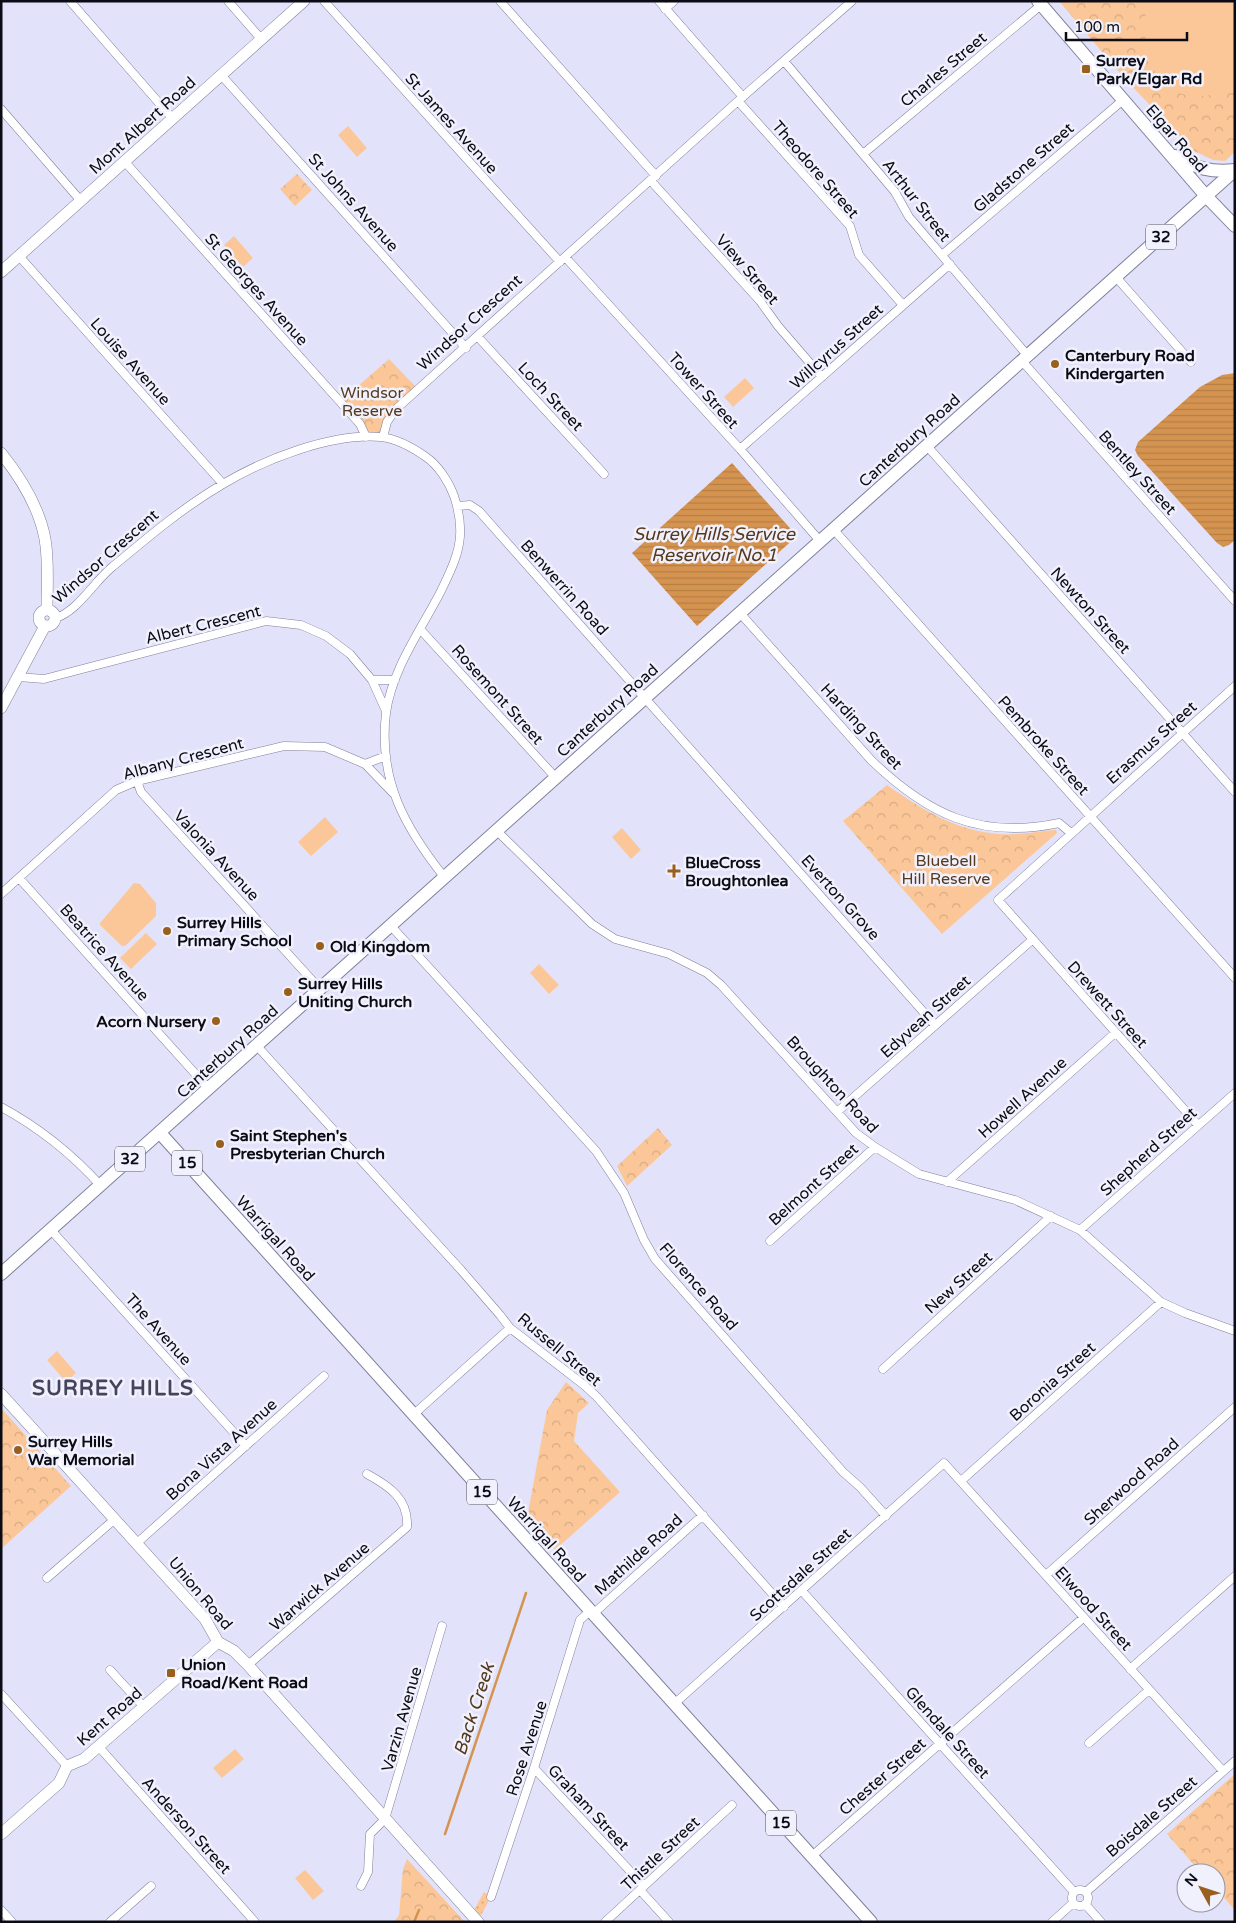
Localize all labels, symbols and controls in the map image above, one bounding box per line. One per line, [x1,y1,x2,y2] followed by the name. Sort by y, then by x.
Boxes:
[1066,10,1187,42] scale bar
[1074,18,1120,36] text: 100 m
[896,28,991,112] street label: Charles Street
[1096,51,1202,89] place label: Surrey Park/Elgar Rd
[1080,63,1092,75] marker: Surrey Park/Elgar Rd
[401,69,502,178] street label: St James Avenue
[85,73,200,179] street label: Mont Albert Road
[1141,100,1211,177] street label: Elgar Road
[767,117,863,223] street label: Theodore Street
[969,118,1078,217] street label: Gladstone Street
[304,149,403,256] street label: St Johns Avenue
[878,155,955,246] street label: Arthur Street
[1146,224,1176,250] road number: 32
[200,229,312,350] street label: St Georges Avenue
[711,230,783,309] street label: View Street
[413,270,526,375] street label: Windsor Crescent
[786,300,887,394] street label: Willcyrus Street
[86,314,175,410] street label: Louise Avenue
[1065,346,1195,384] place label: Canterbury Road Kindergarten
[664,348,743,433] street label: Tower Street
[513,358,587,435] street label: Loch Street
[1049,358,1061,370] marker: Canterbury Road Kindergarten
[340,383,405,421] park label: Windsor Reserve
[855,390,965,492] street label: Canterbury Road
[1094,426,1181,519] street label: Bentley Street
[48,505,163,608] street label: Windsor Crescent
[633,523,796,566] water label: Surrey Hills Service Reservoir No.1
[516,536,612,640] street label: Benwerrin Road
[1046,563,1134,658] street label: Newton Street
[143,601,263,649] street label: Albert Crescent
[447,640,547,749] street label: Rosemont Street
[553,660,663,762] street label: Canterbury Road
[816,679,906,774] street label: Harding Street
[993,692,1093,800] street label: Pembroke Street
[1102,697,1201,789] street label: Erasmus Street
[121,733,246,785] street label: Albany Crescent
[169,806,264,905] street label: Valonia Avenue
[797,851,884,945] street label: Everton Grove
[902,851,990,889] park label: Bluebell Hill Reserve
[685,853,789,891] place label: BlueCross Broughtonlea
[667,864,681,878] marker: BlueCross Broughtonlea
[55,900,153,1005] street label: Beatrice Avenue
[177,913,292,951] place label: Surrey Hills Primary School
[161,925,173,937] marker: Surrey Hills Primary School
[330,937,430,957] place label: Old Kingdom
[314,940,326,952] marker: Old Kingdom
[1063,957,1152,1052] street label: Drewett Street
[876,971,975,1063] street label: Edyvean Street
[298,974,412,1012] place label: Surrey Hills Uniting Church
[282,986,294,998] marker: Surrey Hills Uniting Church
[173,1001,283,1103] street label: Canterbury Road
[96,1012,206,1032] place label: Acorn Nursery
[210,1015,222,1027] marker: Acorn Nursery
[782,1032,882,1138] street label: Broughton Road
[974,1053,1071,1143] street label: Howell Avenue
[1096,1103,1201,1200] street label: Shepherd Street
[230,1126,385,1164] place label: Saint Stephen's Presbyterian Church
[214,1138,226,1150] marker: Saint Stephen's Presbyterian Church
[765,1139,863,1230] street label: Belmont Street
[115,1146,145,1172] road number: 32
[172,1150,202,1176] road number: 15
[232,1192,319,1286] street label: Warrigal Road
[655,1239,742,1335] street label: Florence Road
[921,1247,997,1318] street label: New Street
[121,1290,196,1370] street label: The Avenue
[513,1309,605,1391] street label: Russell Street
[1005,1338,1100,1426] street label: Boronia Street
[32,1376,194,1401] district label: SURREY HILLS
[162,1395,281,1505] street label: Bona Vista Avenue
[28,1432,135,1470] place label: Surrey Hills War Memorial
[1080,1434,1183,1530] street label: Sherwood Road
[12,1444,24,1456] marker: Surrey Hills War Memorial
[467,1480,497,1504] road number: 15
[503,1493,590,1587] street label: Warrigal Road
[591,1510,687,1600] street label: Mathilde Road
[746,1524,856,1626] street label: Scottsdale Street
[266,1538,374,1636] street label: Warwick Avenue
[164,1553,237,1634] street label: Union Road
[1050,1563,1136,1655] street label: Elwood Street
[181,1655,308,1693] place label: Union Road/Kent Road
[449,1659,500,1758] water label: Back Creek
[377,1664,427,1774] street label: Varzin Avenue
[165,1667,177,1679] marker: Union Road/Kent Road
[73,1683,146,1750] street label: Kent Road
[901,1683,994,1783] street label: Glendale Street
[502,1698,552,1799] street label: Rose Avenue
[835,1734,930,1820] street label: Chester Street
[543,1760,633,1855] street label: Graham Street
[1102,1772,1201,1862] street label: Boisdale Street
[137,1773,235,1878] street label: Anderson Street
[766,1810,796,1836] road number: 15
[617,1812,704,1895] street label: Thistle Street
[1176,1863,1226,1913] north arrow
[1181,1870,1202,1890] text: N

